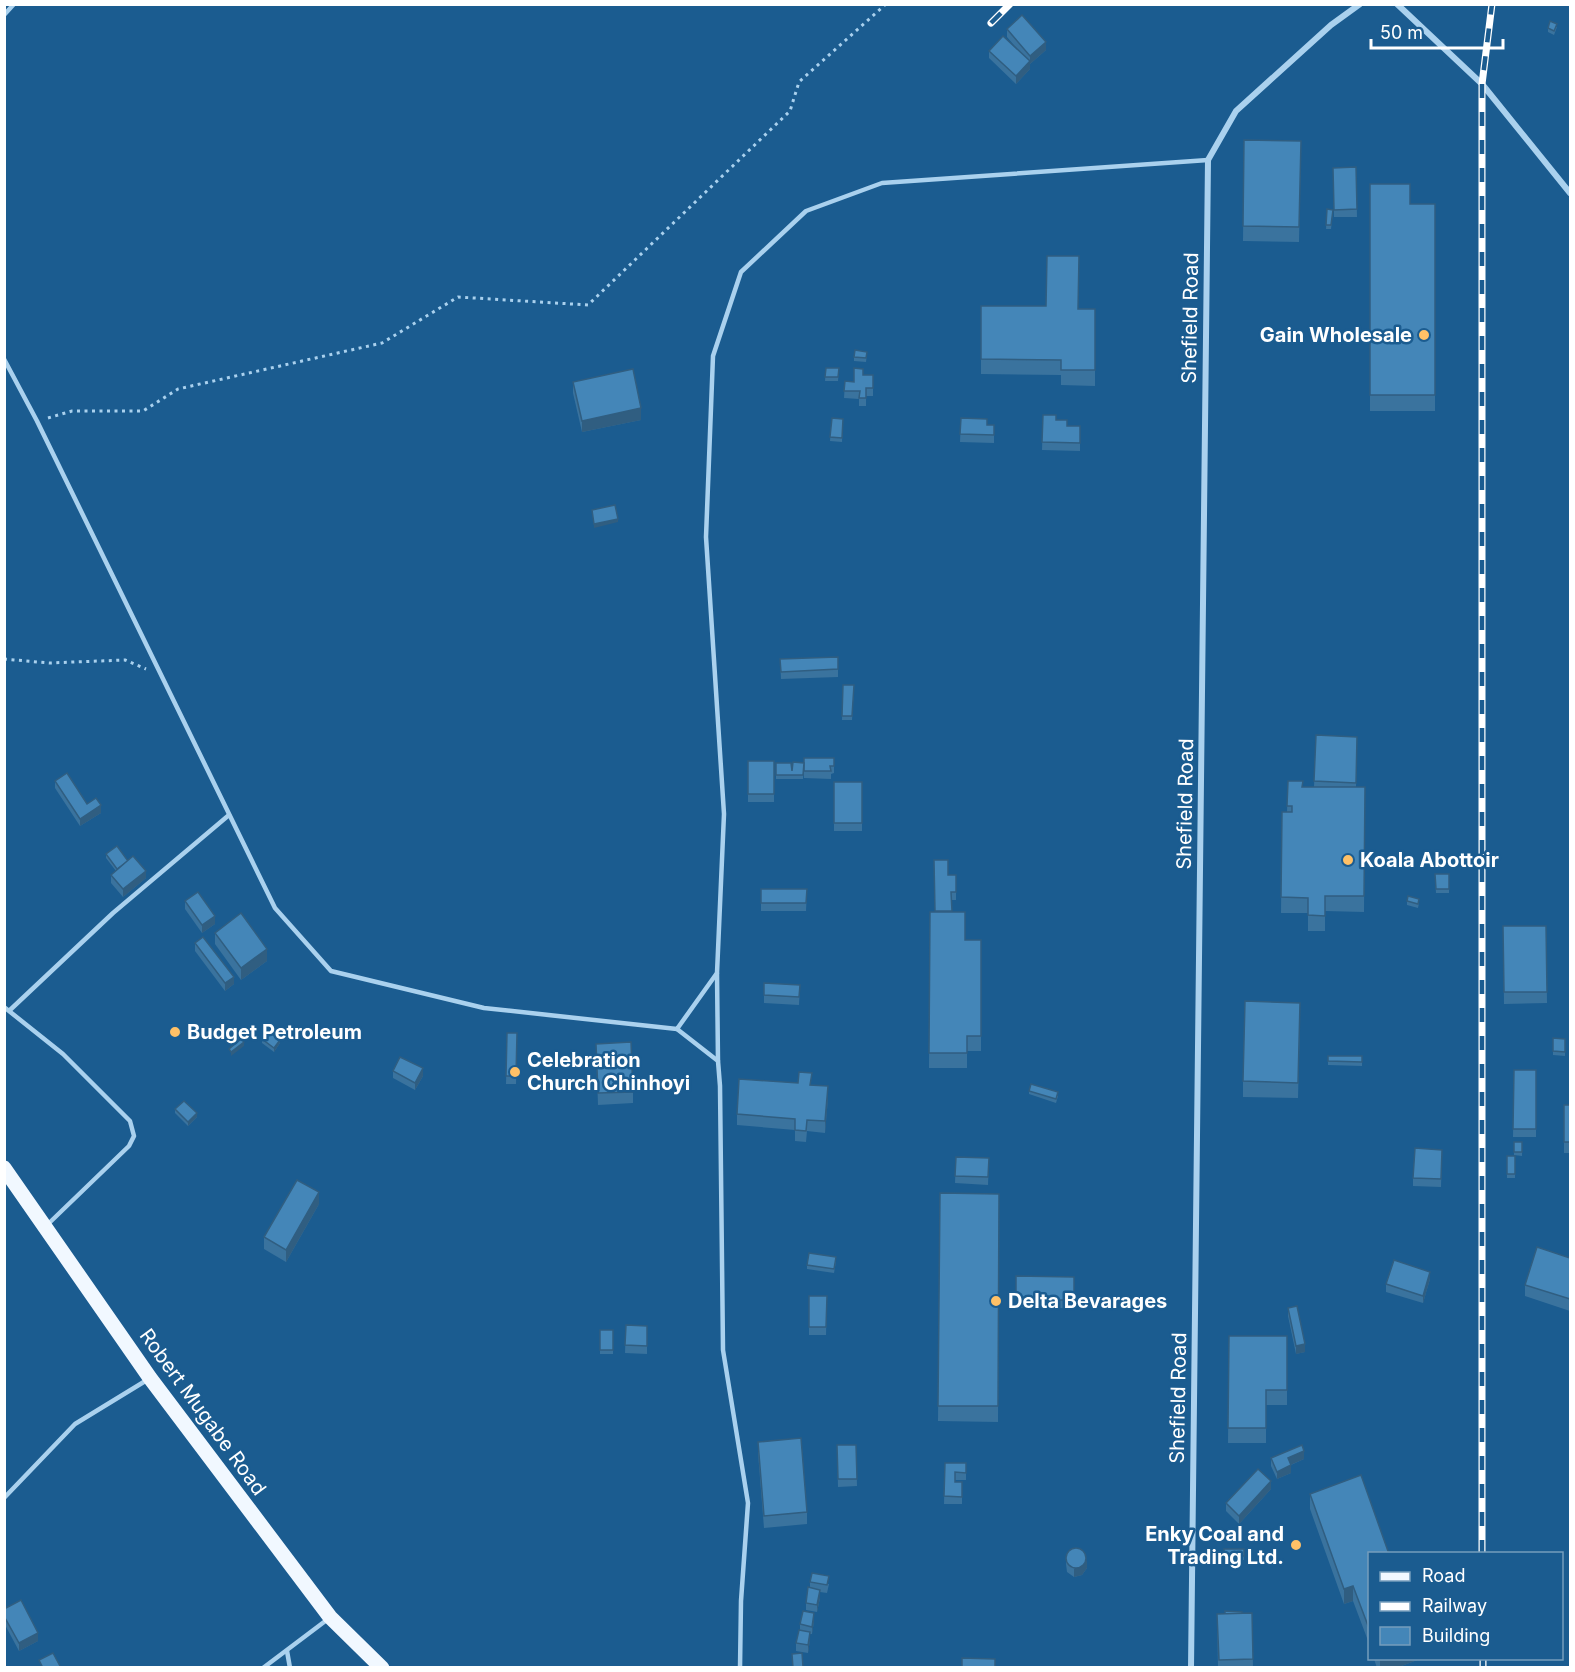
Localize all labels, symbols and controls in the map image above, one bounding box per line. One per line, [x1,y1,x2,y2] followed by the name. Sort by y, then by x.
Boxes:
[1371,12,1503,50] scale bar
[1380,22,1423,43] text: 50 m
[1177,252,1203,384] street label: Shefield Road
[1260,323,1412,347] place label: Gain Wholesale
[1417,328,1431,342] marker: Gain Wholesale
[1172,738,1198,870] street label: Shefield Road
[1360,848,1499,872] place label: Koala Abottoir
[1341,853,1355,867] marker: Koala Abottoir
[187,1020,362,1044] place label: Budget Petroleum
[168,1025,182,1039] marker: Budget Petroleum
[527,1048,690,1095] place label: Celebration Church Chinhoyi
[508,1065,522,1079] marker: Celebration Church Chinhoyi
[1008,1289,1167,1313] place label: Delta Bevarages
[989,1294,1003,1308] marker: Delta Bevarages
[135,1324,271,1500] street label: Robert Mugabe Road
[1165,1332,1191,1464] street label: Shefield Road
[1145,1522,1284,1569] place label: Enky Coal and Trading Ltd.
[1289,1538,1303,1552] marker: Enky Coal and Trading Ltd.
[1368,1552,1563,1660] legend
[1422,1565,1465,1586] text: Road
[1422,1595,1487,1616] text: Railway
[1422,1625,1490,1646] text: Building

